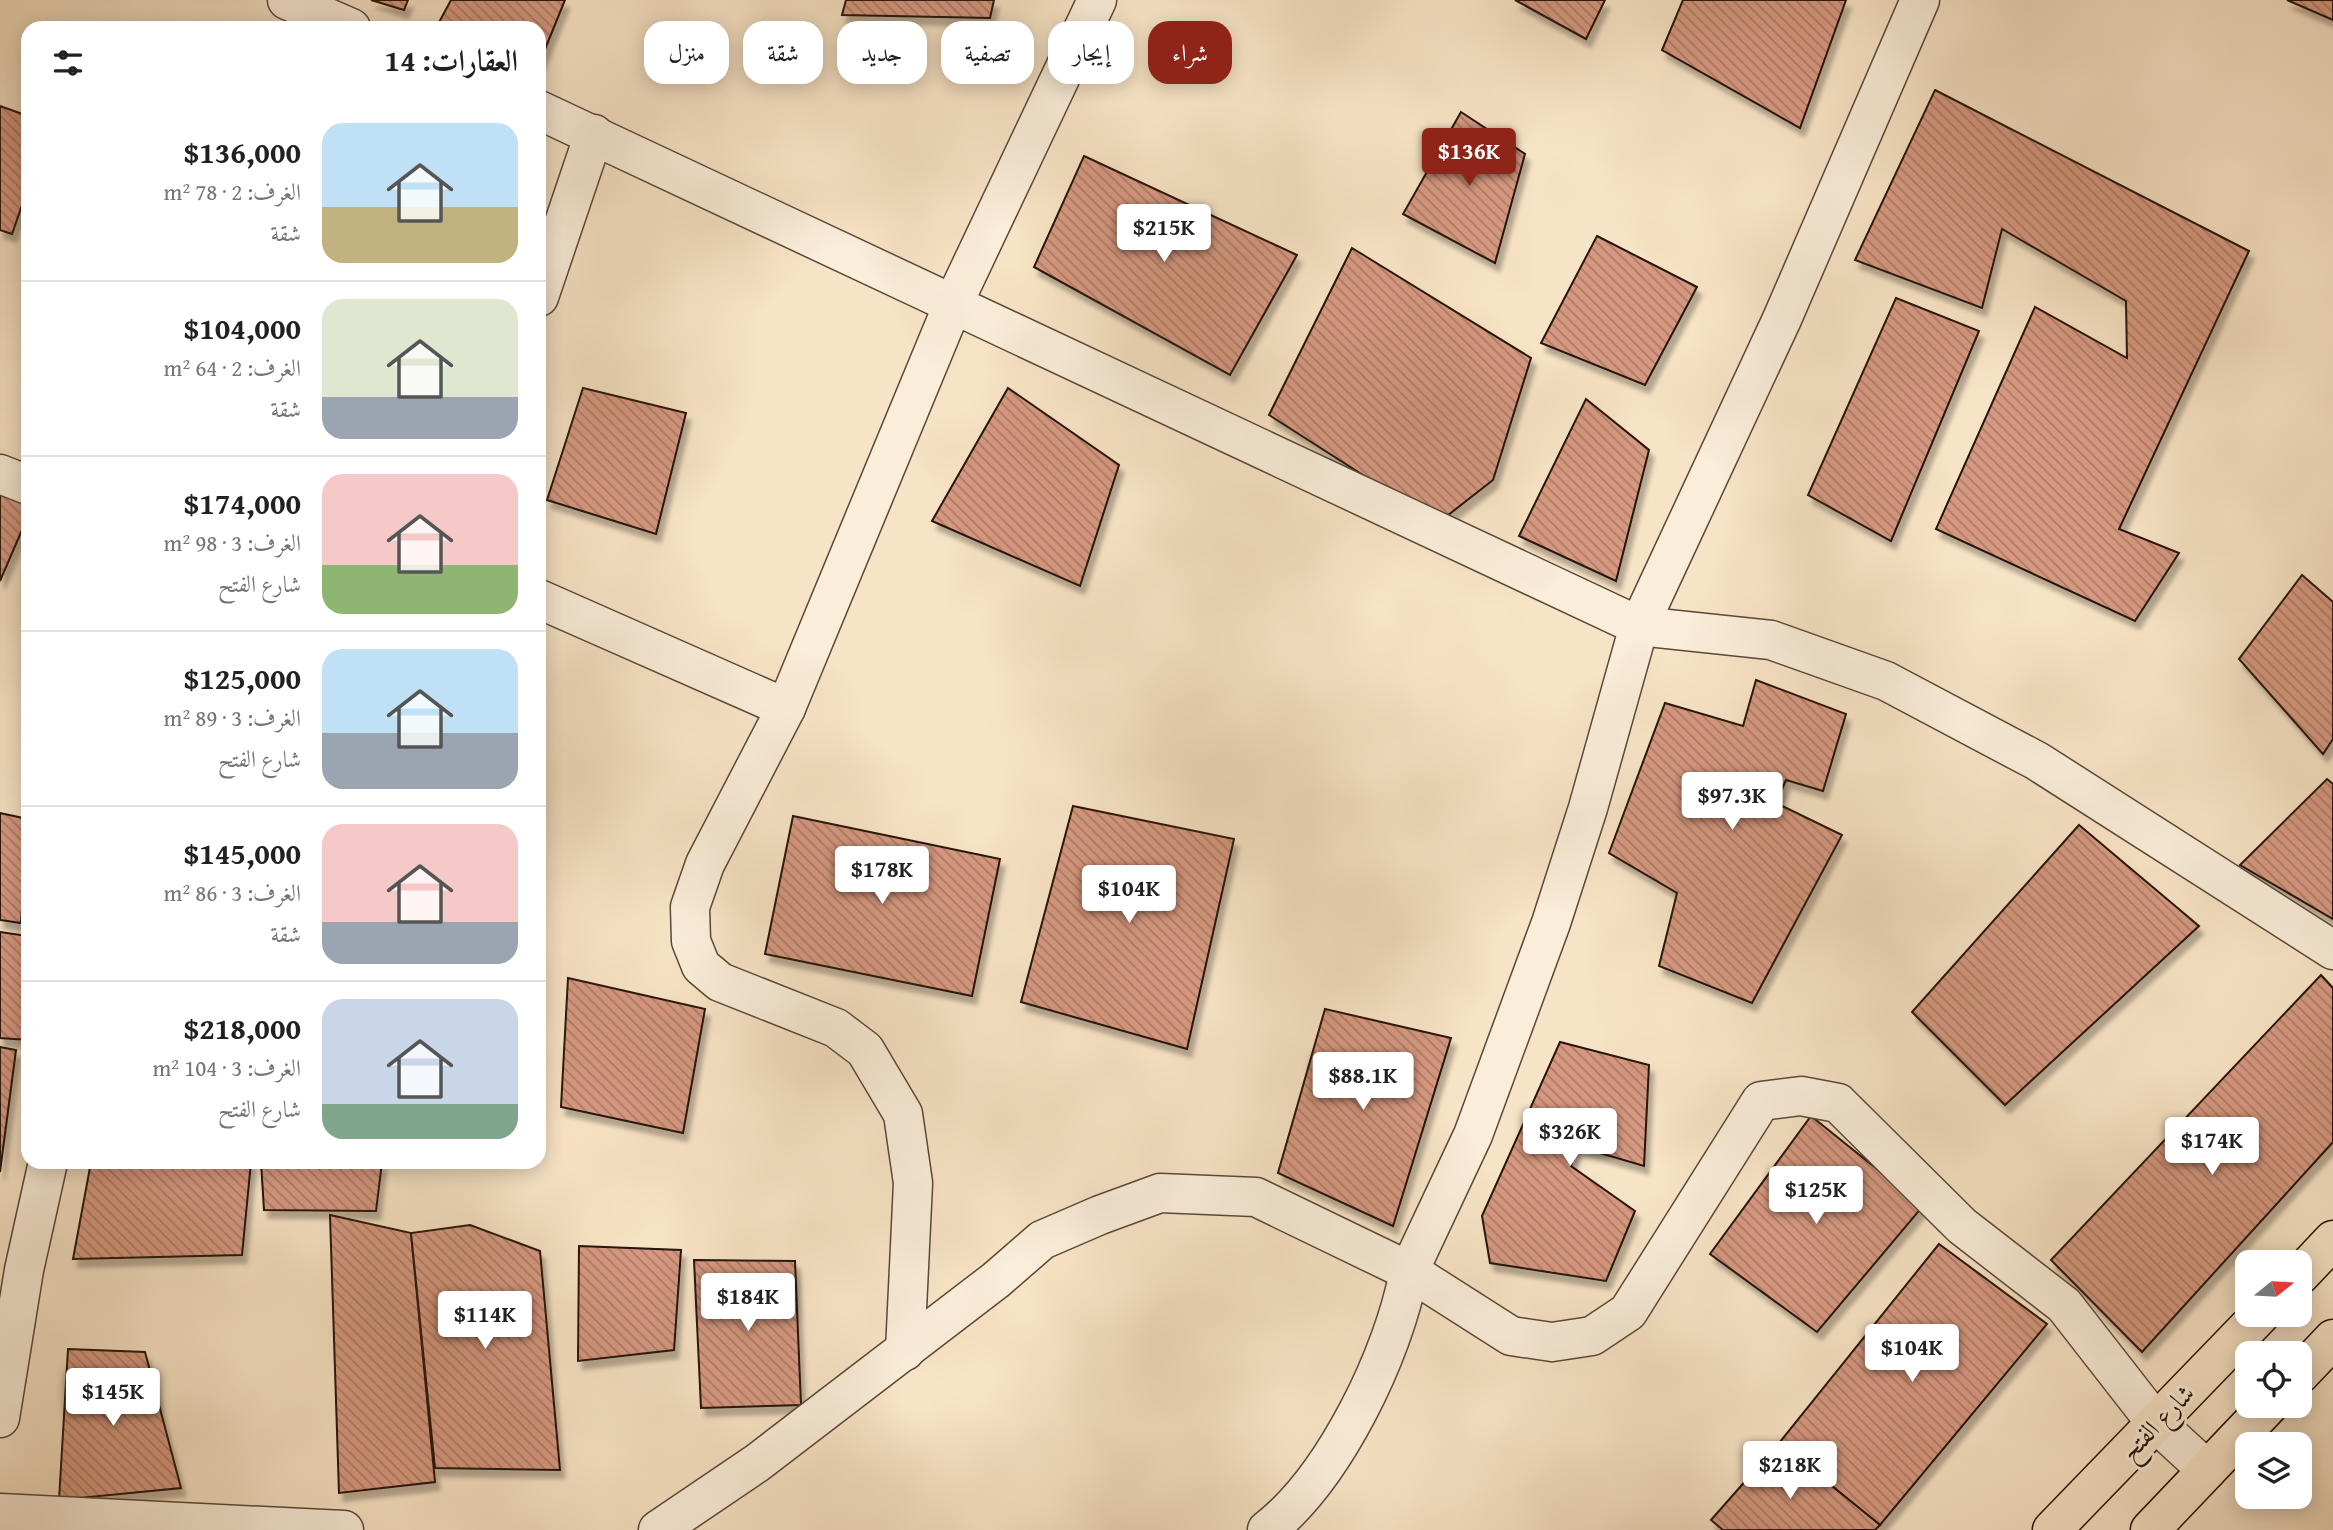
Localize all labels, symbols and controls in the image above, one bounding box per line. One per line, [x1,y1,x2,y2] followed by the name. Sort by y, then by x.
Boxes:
[644,21,729,84] chip: منزل
[743,21,823,84] chip: شقة
[837,21,927,84] chip: جديد
[941,21,1034,84] chip: تصفية
[1048,21,1134,84] chip: إيجار
[1148,21,1232,84] chip: شراء
[385,38,518,82] text: العقارات: 14
[49,44,87,82] icon: filters
[1420,128,1518,188] pin: $136K
[184,130,301,174] text: $136,000
[1438,134,1500,167] text: $136K
[378,151,462,235] icon: home
[164,175,301,208] text: الغرف: 2 · 78 m²
[1115,204,1213,264] pin: $215K
[1133,210,1195,243] text: $215K
[271,216,301,249] text: شقة
[184,306,301,350] text: $104,000
[378,327,462,411] icon: home
[164,351,301,384] text: الغرف: 2 · 64 m²
[271,392,301,425] text: شقة
[184,481,301,525] text: $174,000
[378,502,462,586] icon: home
[164,526,301,559] text: الغرف: 3 · 98 m²
[218,567,301,600] text: شارع الفتح
[184,656,301,700] text: $125,000
[378,677,462,761] icon: home
[164,701,301,734] text: الغرف: 3 · 89 m²
[218,742,301,775] text: شارع الفتح
[1675,772,1789,832] pin: $97.3K
[1698,778,1766,811] text: $97.3K
[184,831,301,875] text: $145,000
[833,846,931,906] pin: $178K
[378,852,462,936] icon: home
[851,852,913,885] text: $178K
[1080,866,1178,925] pin: $104K
[1098,871,1160,904] text: $104K
[164,876,301,909] text: الغرف: 3 · 86 m²
[271,917,301,950] text: شقة
[184,1006,301,1050] text: $218,000
[378,1027,462,1111] icon: home
[153,1051,301,1084] text: الغرف: 3 · 104 m²
[1306,1052,1420,1112] pin: $88.1K
[1329,1058,1397,1091] text: $88.1K
[218,1092,301,1125] text: شارع الفتح
[1521,1108,1619,1168] pin: $326K
[1539,1114,1601,1147] text: $326K
[2163,1118,2261,1177] pin: $174K
[2181,1123,2243,1156] text: $174K
[1767,1166,1865,1226] pin: $125K
[1785,1172,1847,1205] text: $125K
[2235,1250,2312,1326] north arrow
[2235,1250,2312,1509] map controls
[699,1274,797,1333] pin: $184K
[717,1279,779,1312] text: $184K
[436,1292,534,1351] pin: $114K
[454,1297,516,1330] text: $114K
[1863,1324,1961,1384] pin: $104K
[1881,1330,1943,1363] text: $104K
[2235,1341,2312,1418] button: locate
[64,1368,162,1428] pin: $145K
[82,1374,144,1407] text: $145K
[2110,1374,2207,1472] street label: شارع الفتح
[2235,1432,2312,1509] button: layers
[1741,1442,1839,1501] pin: $218K
[1759,1447,1821,1480] text: $218K

